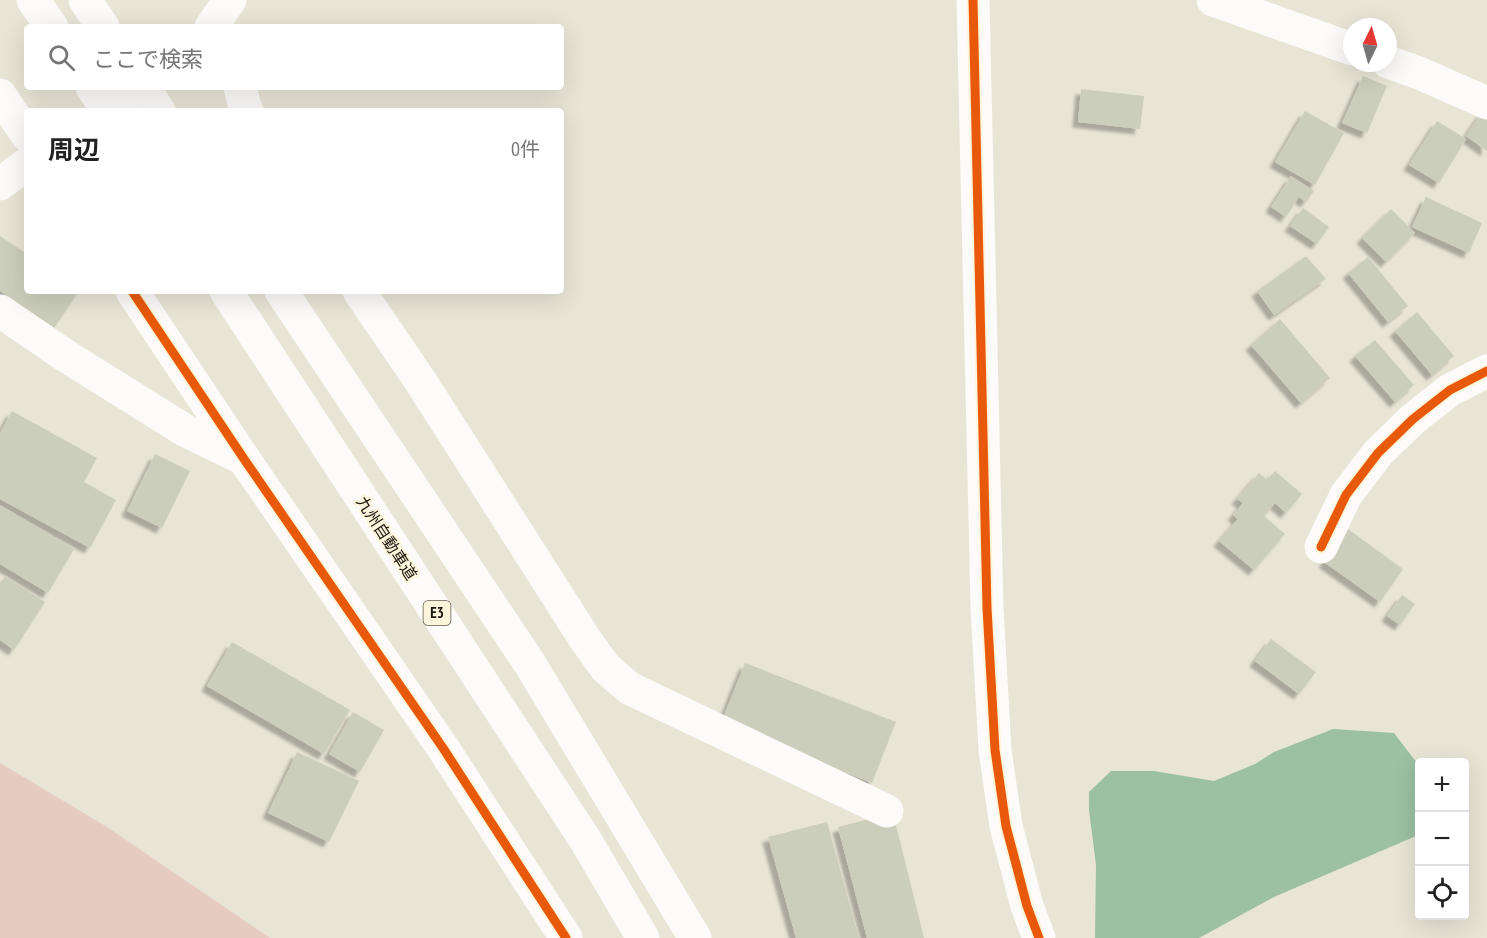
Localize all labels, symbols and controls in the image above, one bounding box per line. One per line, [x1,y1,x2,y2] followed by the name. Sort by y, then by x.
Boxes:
[1343,18,1397,72] north arrow
[24,24,564,90] search box
[45,41,78,74] icon: search
[93,45,203,73] text: ここで検索
[48,133,100,166] text: 周辺
[511,136,540,162] text: 0件
[352,492,422,584] street label: 九州自動車道
[424,601,450,625] road number: E3
[1415,758,1469,920] map controls
[1415,758,1469,812] button: +
[1415,812,1469,866] button: −
[1415,866,1469,920] button: locate

